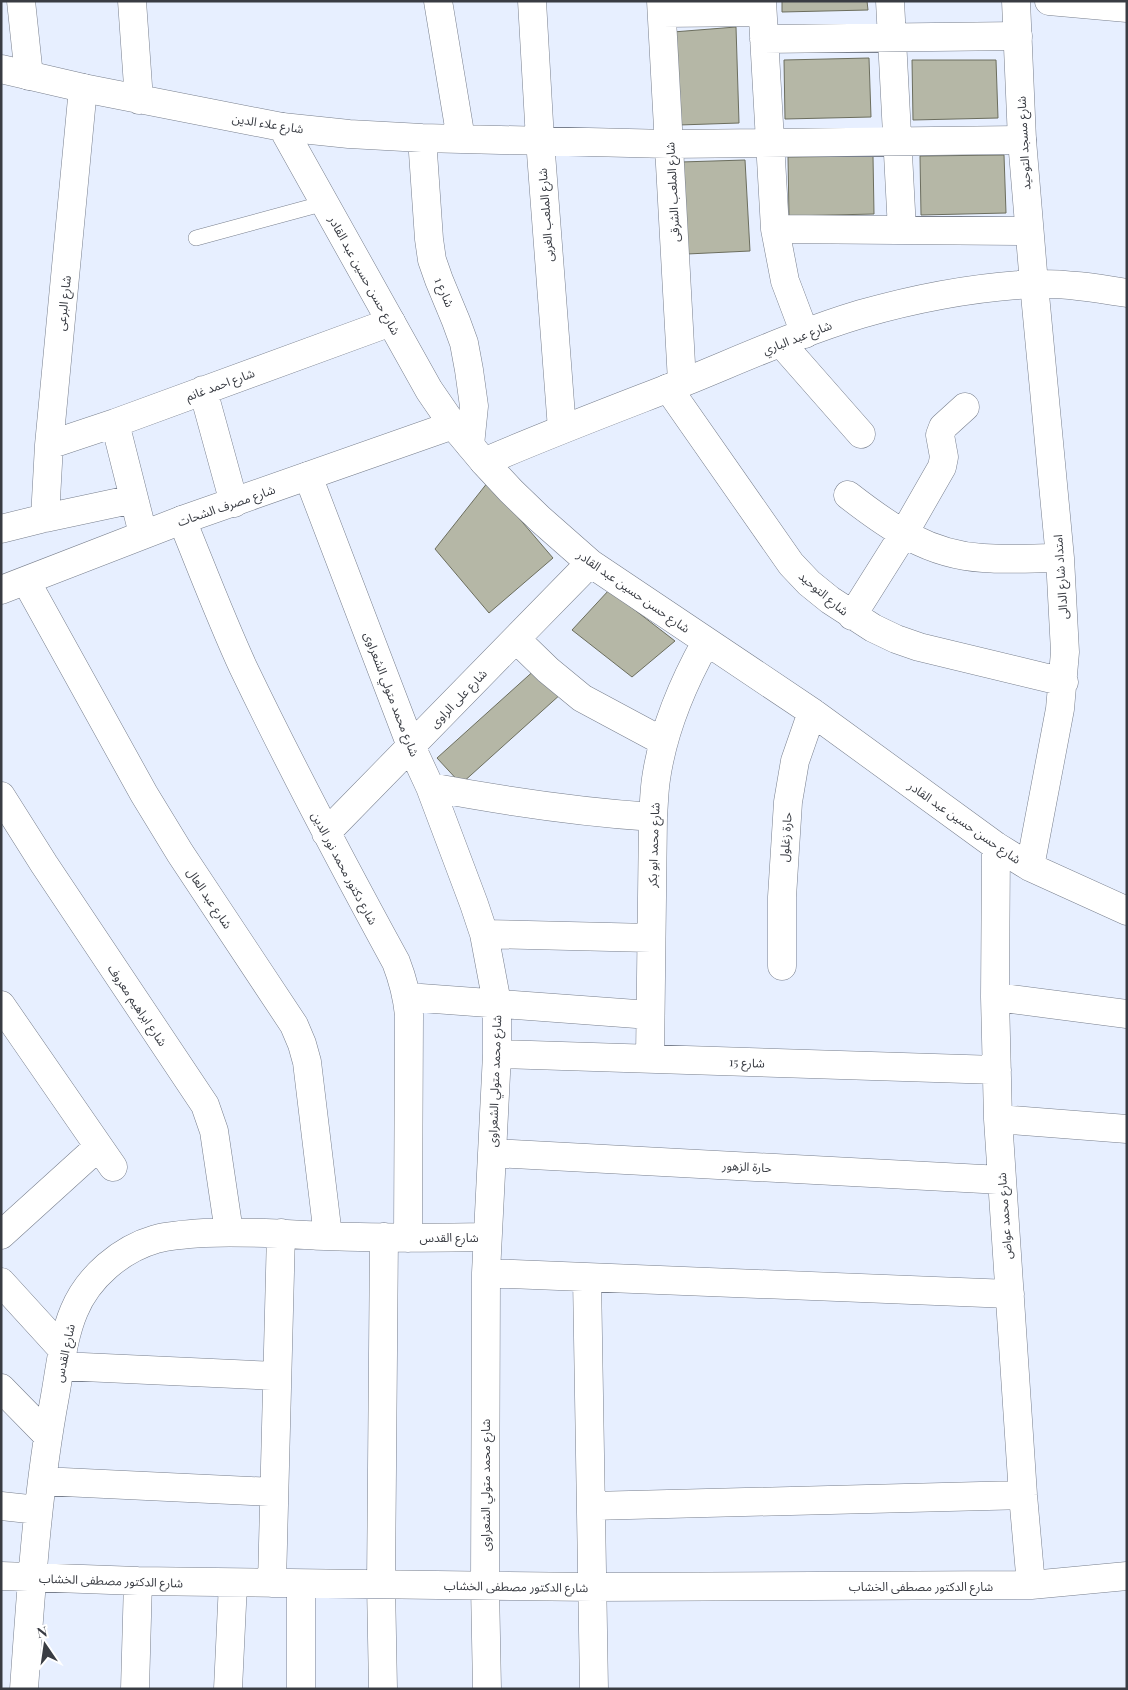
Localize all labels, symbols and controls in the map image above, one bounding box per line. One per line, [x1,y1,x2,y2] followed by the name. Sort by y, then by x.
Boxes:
[1013,96,1035,190] street label: شارع مسجد التوحيد
[231,109,305,139] street label: شارع علاء الدين
[661,142,685,242] street label: شارع الملعب الشرقى
[534,167,558,262] street label: شارع الملعب الغربى
[323,212,404,338] street label: شارع حسن حسين عبد القادر
[52,274,76,332] street label: شارع البرعى
[430,275,458,310] street label: شارع 1
[760,316,835,360] street label: شارع عبد الباري
[183,364,257,406] street label: شارع احمد غانم
[175,481,278,531] street label: شارع مصرف الشحات
[1049,534,1073,620] street label: امتداد شارع الدالى
[573,545,693,638] street label: شارع حسن حسين عبد القادر
[794,567,852,620] street label: شارع التوحيد
[358,629,423,760] street label: شارع محمد متولي الشعراوى
[426,665,491,732] street label: شارع على الراوى
[904,776,1024,869] street label: شارع حسن حسين عبد القادر
[643,802,664,889] street label: شارع محمد ابو بكر
[307,809,382,928] street label: شارع دكتور محمد نور الدين
[775,811,795,863] street label: حارة زغلول
[182,865,236,933] street label: شارع عبد العال
[103,961,171,1050] street label: شارع ابراهيم معروف
[484,1015,507,1147] street label: شارع محمد متولي الشعراوى
[729,1053,765,1073] street label: شارع 15
[721,1157,772,1175] street label: حارة الزهور
[993,1172,1017,1260] street label: شارع محمد عواض
[419,1229,479,1247] street label: شارع القدس
[50,1322,80,1384] street label: شارع القدس
[477,1419,496,1551] street label: شارع محمد متولي الشعراوى
[38,1569,183,1593] street label: شارع الدكتور مصطفى الخشاب
[444,1577,588,1597] street label: شارع الدكتور مصطفى الخشاب
[849,1578,993,1596] street label: شارع الدكتور مصطفى الخشاب
[20,1620,70,1670] north arrow
[35,1621,49,1642] text: N

